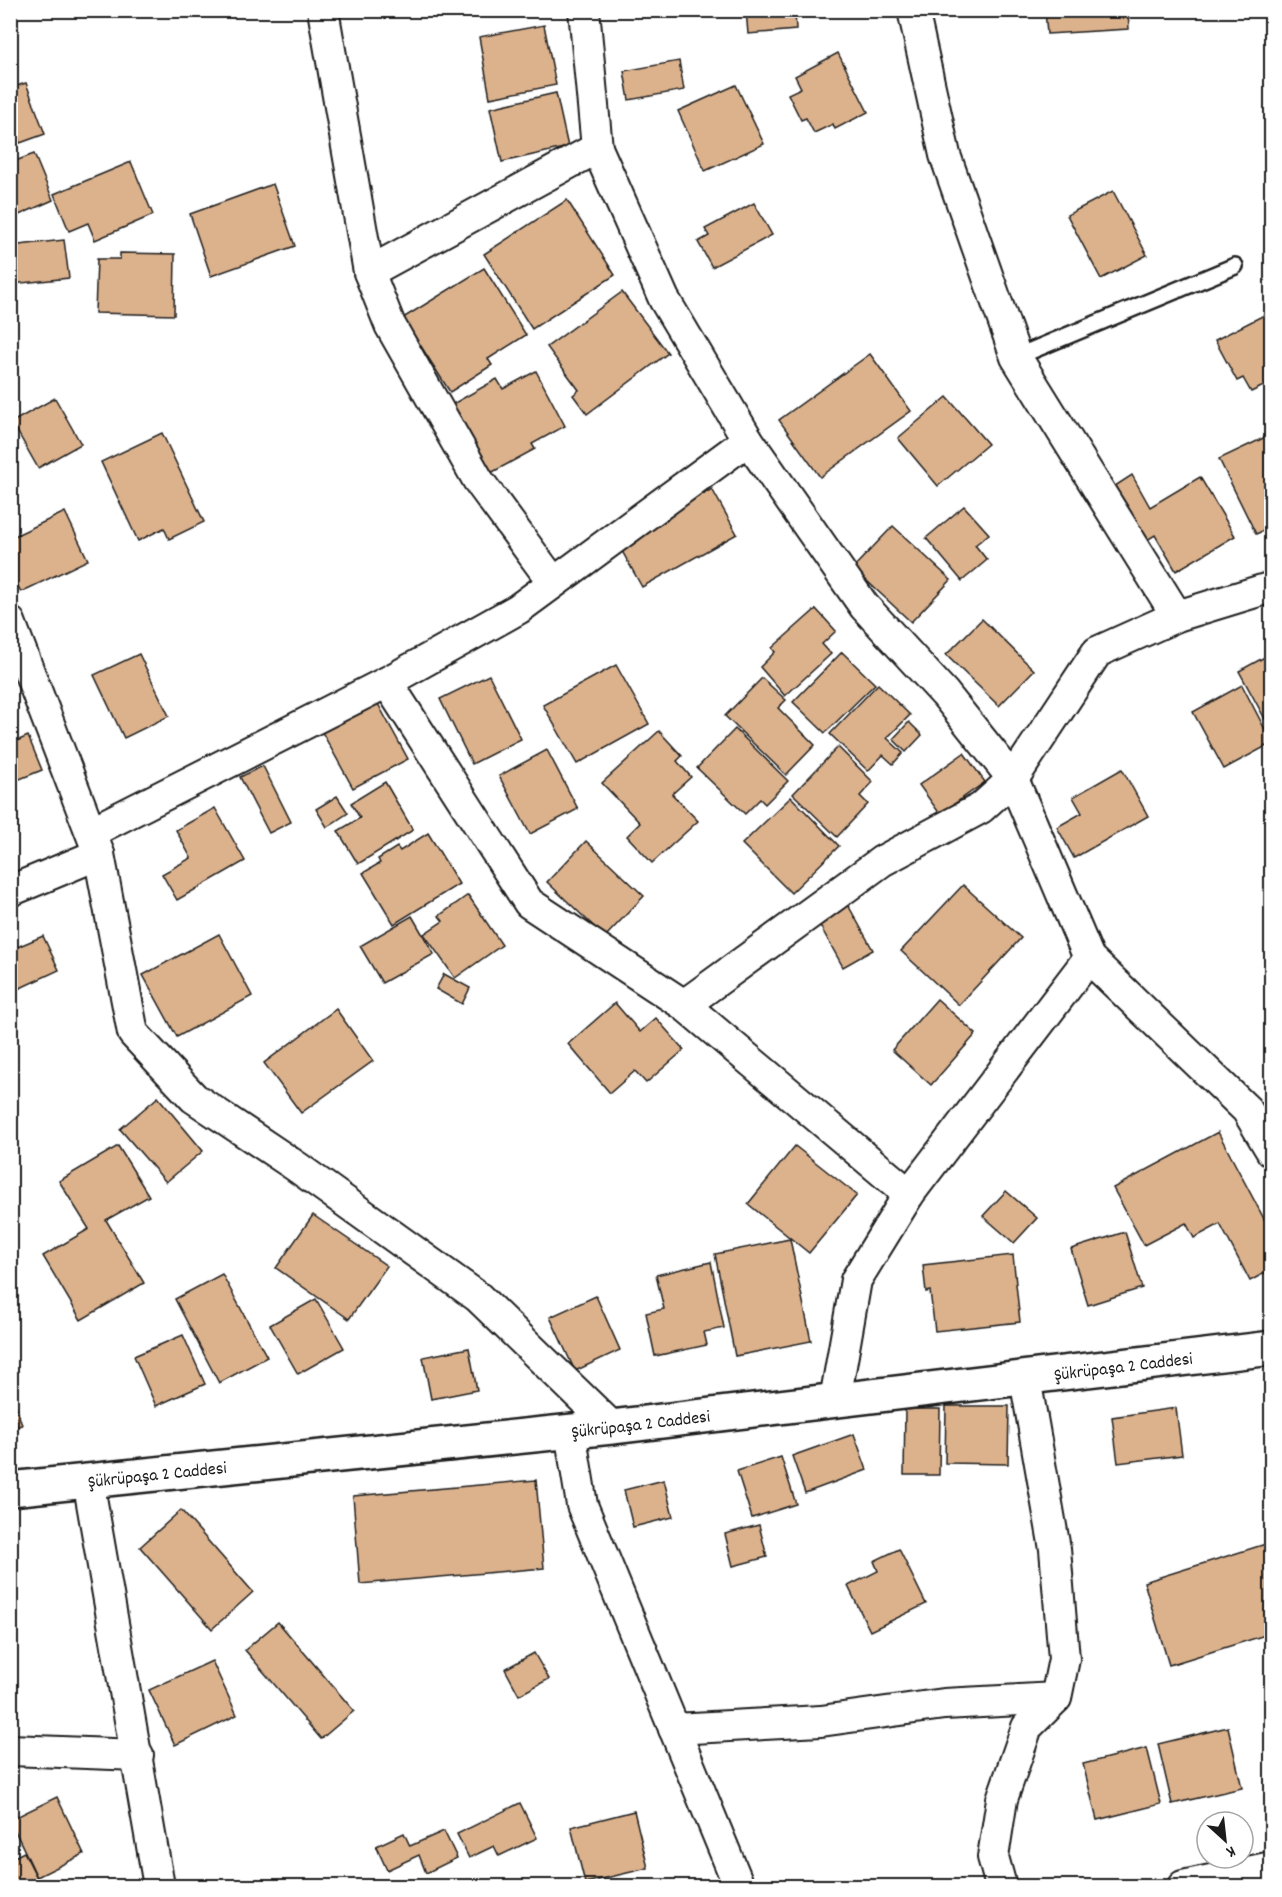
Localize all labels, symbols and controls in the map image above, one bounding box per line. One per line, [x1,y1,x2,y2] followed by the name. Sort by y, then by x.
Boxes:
[1053,1348,1194,1389] street label: Şükrüpaşa 2 Caddesi
[570,1405,712,1446] street label: Şükrüpaşa 2 Caddesi
[87,1457,228,1496] street label: Şükrüpaşa 2 Caddesi
[1195,1810,1255,1870] north arrow
[1222,1839,1239,1863] text: K

